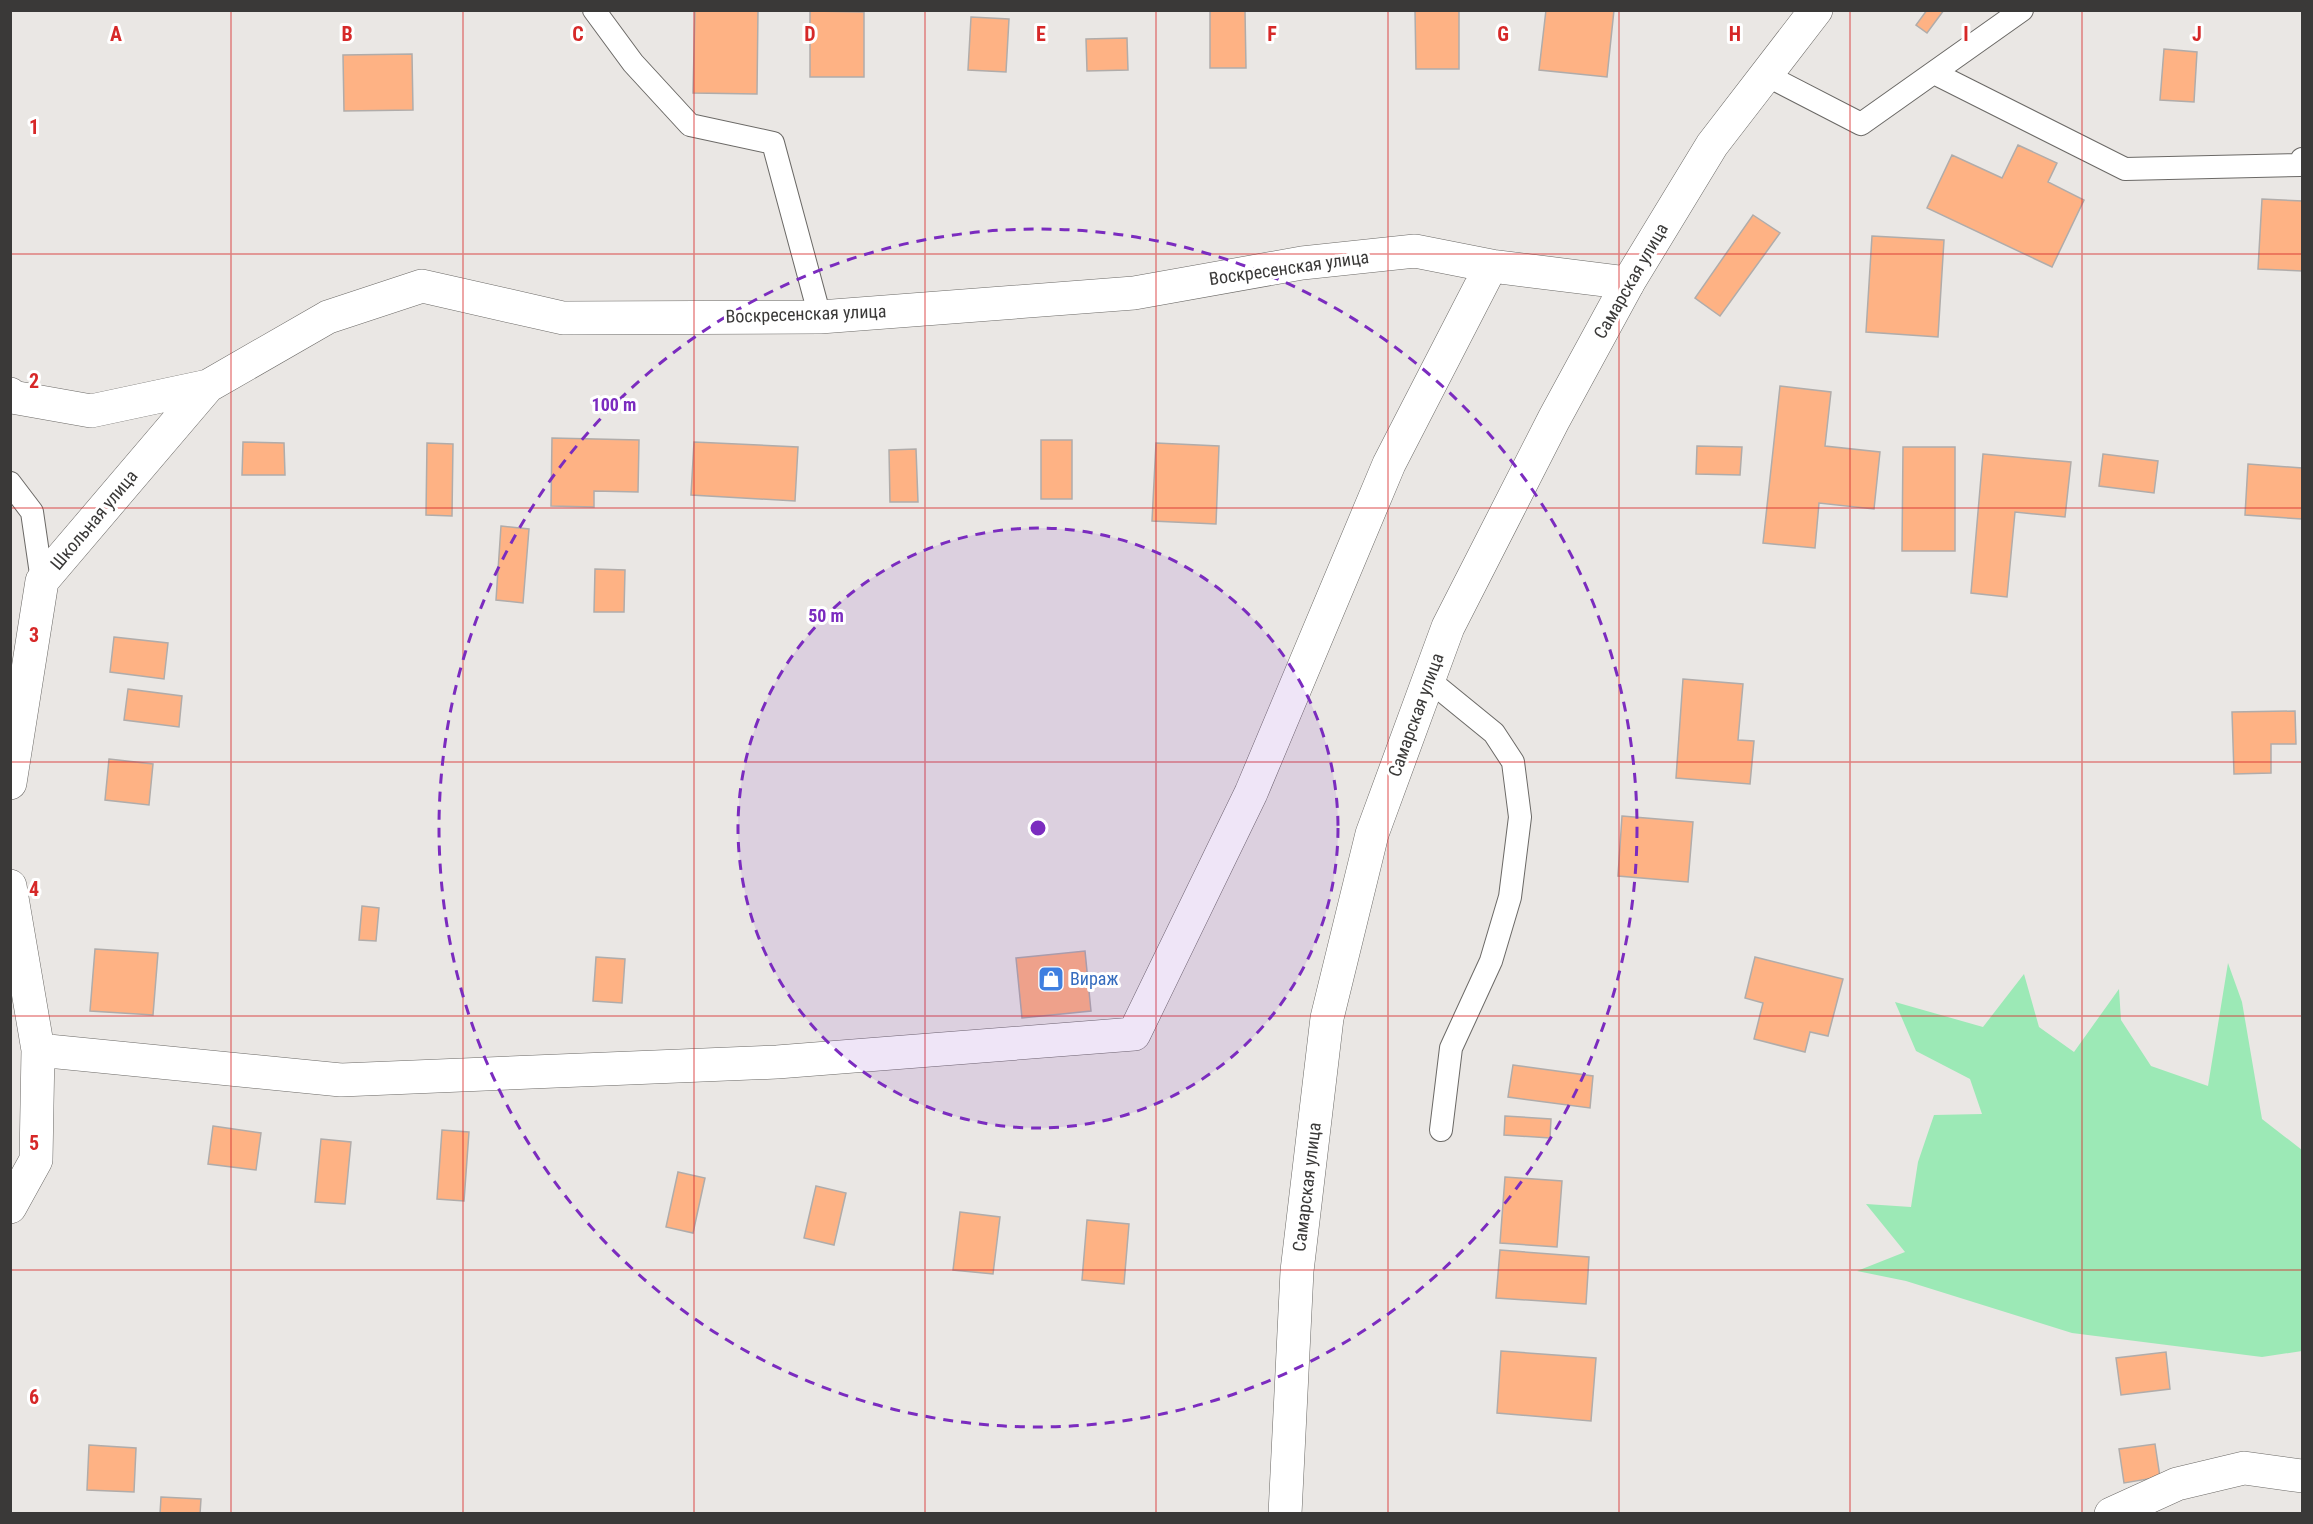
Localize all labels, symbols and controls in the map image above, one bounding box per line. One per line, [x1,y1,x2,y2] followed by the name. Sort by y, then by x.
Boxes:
[110,22,122,46] text: A
[341,22,353,46] text: B
[572,22,584,46] text: C
[804,22,816,46] text: D
[1036,22,1046,46] text: E
[1267,22,1277,46] text: F
[1497,22,1509,46] text: G
[1729,22,1741,46] text: H
[1963,22,1969,46] text: I
[2192,22,2202,46] text: J
[29,115,39,139] text: 1
[1589,219,1672,342] street label: Самарская улица
[1208,246,1370,289] street label: Воскресенская улица
[725,300,887,327] street label: Воскресенская улица
[29,369,39,393] text: 2
[592,394,636,415] text: 100 m
[46,465,142,574] street label: Школьная улица
[808,605,844,626] text: 50 m
[29,623,39,647] text: 3
[1383,650,1448,779] street label: Самарская улица
[1028,818,1048,838] centre of rings
[29,877,39,901] text: 4
[1036,964,1066,994] shop icon: Вираж
[1070,968,1118,989] place label: Вираж
[1288,1121,1325,1253] street label: Самарская улица
[29,1131,39,1155] text: 5
[29,1385,39,1409] text: 6

